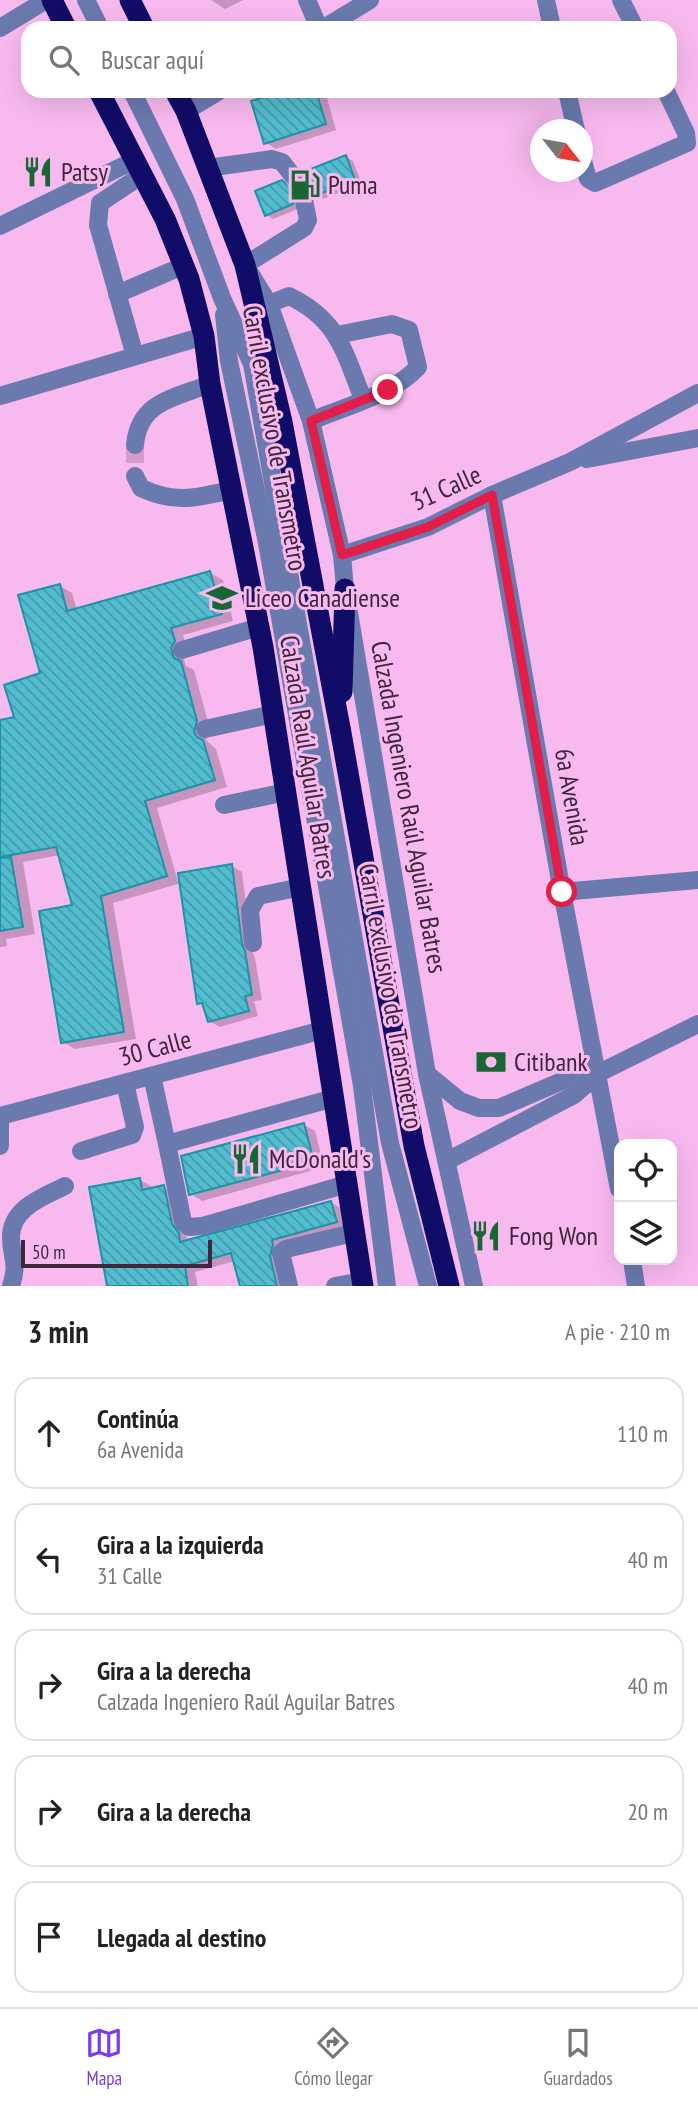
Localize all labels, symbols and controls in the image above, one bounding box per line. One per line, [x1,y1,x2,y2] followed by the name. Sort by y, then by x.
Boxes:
[21,21,677,98] search box
[45,41,83,79] icon: search
[101,43,204,76] text: Buscar aquí
[530,119,593,182] north arrow
[21,155,55,189] restaurant icon: Patsy
[61,155,108,188] place label: Patsy
[288,168,322,202] fuel station icon: Puma
[328,168,378,201] place label: Puma
[236,303,315,573] street label: Carril exclusivo de Transmetro
[372,374,403,405] route end
[405,457,486,518] street label: 31 Calle
[205,581,239,615] school or university icon: Liceo Canadiense
[245,581,400,614] place label: Liceo Canadiense
[273,633,344,881] street label: Calzada Raúl Aguilar Batres
[364,638,455,976] street label: Calzada Ingeniero Raúl Aguilar Batres
[548,746,597,848] street label: 6a Avenida
[352,861,431,1131] street label: Carril exclusivo de Transmetro
[546,876,577,907] route start
[115,1022,195,1073] street label: 30 Calle
[474,1045,508,1079] bank icon: Citibank
[514,1045,588,1078] place label: Citibank
[614,1139,677,1265] map controls
[614,1139,677,1202] button: locate
[229,1142,263,1176] restaurant icon: McDonald's
[269,1142,371,1175] place label: McDonald's
[614,1202,677,1265] button: layers
[469,1219,503,1253] restaurant icon: Fong Won
[509,1219,598,1252] place label: Fong Won
[21,1237,212,1269] scale bar
[32,1240,66,1264] text: 50 m
[28,1312,89,1351] text: 3 min
[565,1317,670,1346] text: A pie · 210 m
[97,1402,179,1435] text: Continúa
[30,1414,68,1452] icon: ahead
[617,1419,668,1448] text: 110 m
[97,1435,184,1464] text: 6a Avenida
[97,1528,264,1561] text: Gira a la izquierda
[30,1540,68,1578] icon: left
[627,1545,668,1574] text: 40 m
[97,1561,162,1590] text: 31 Calle
[97,1654,251,1687] text: Gira a la derecha
[30,1666,68,1704] icon: right
[627,1671,668,1700] text: 40 m
[97,1687,395,1716] text: Calzada Ingeniero Raúl Aguilar Batres
[30,1792,68,1830] icon: right
[97,1795,251,1828] text: Gira a la derecha
[627,1797,668,1826] text: 20 m
[30,1918,68,1956] icon: arrive
[97,1921,266,1954] text: Llegada al destino
[85,2024,123,2090] tab: Mapa
[294,2024,373,2090] tab: Cómo llegar
[544,2024,613,2090] tab: Guardados

